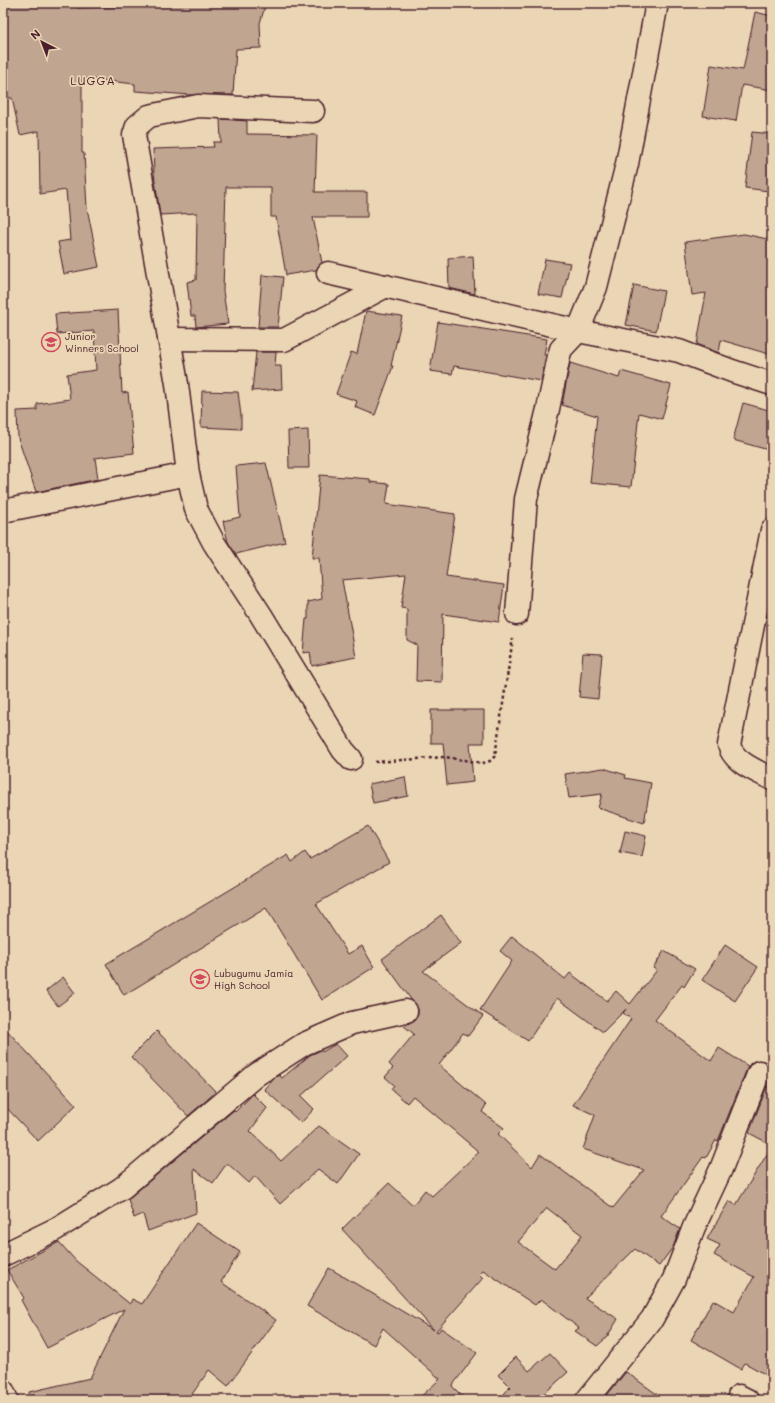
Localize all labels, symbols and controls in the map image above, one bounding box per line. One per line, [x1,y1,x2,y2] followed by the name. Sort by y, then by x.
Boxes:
[22,22,62,62] north arrow
[27,26,43,43] text: N
[70,72,116,88] district label: LUGGA
[65,329,139,355] place label: Junior Winners School
[40,331,62,353] school or university icon: Junior Winners School
[214,966,293,992] place label: Lubugumu Jamia High School
[189,968,211,990] school or university icon: Lubugumu Jamia High School

